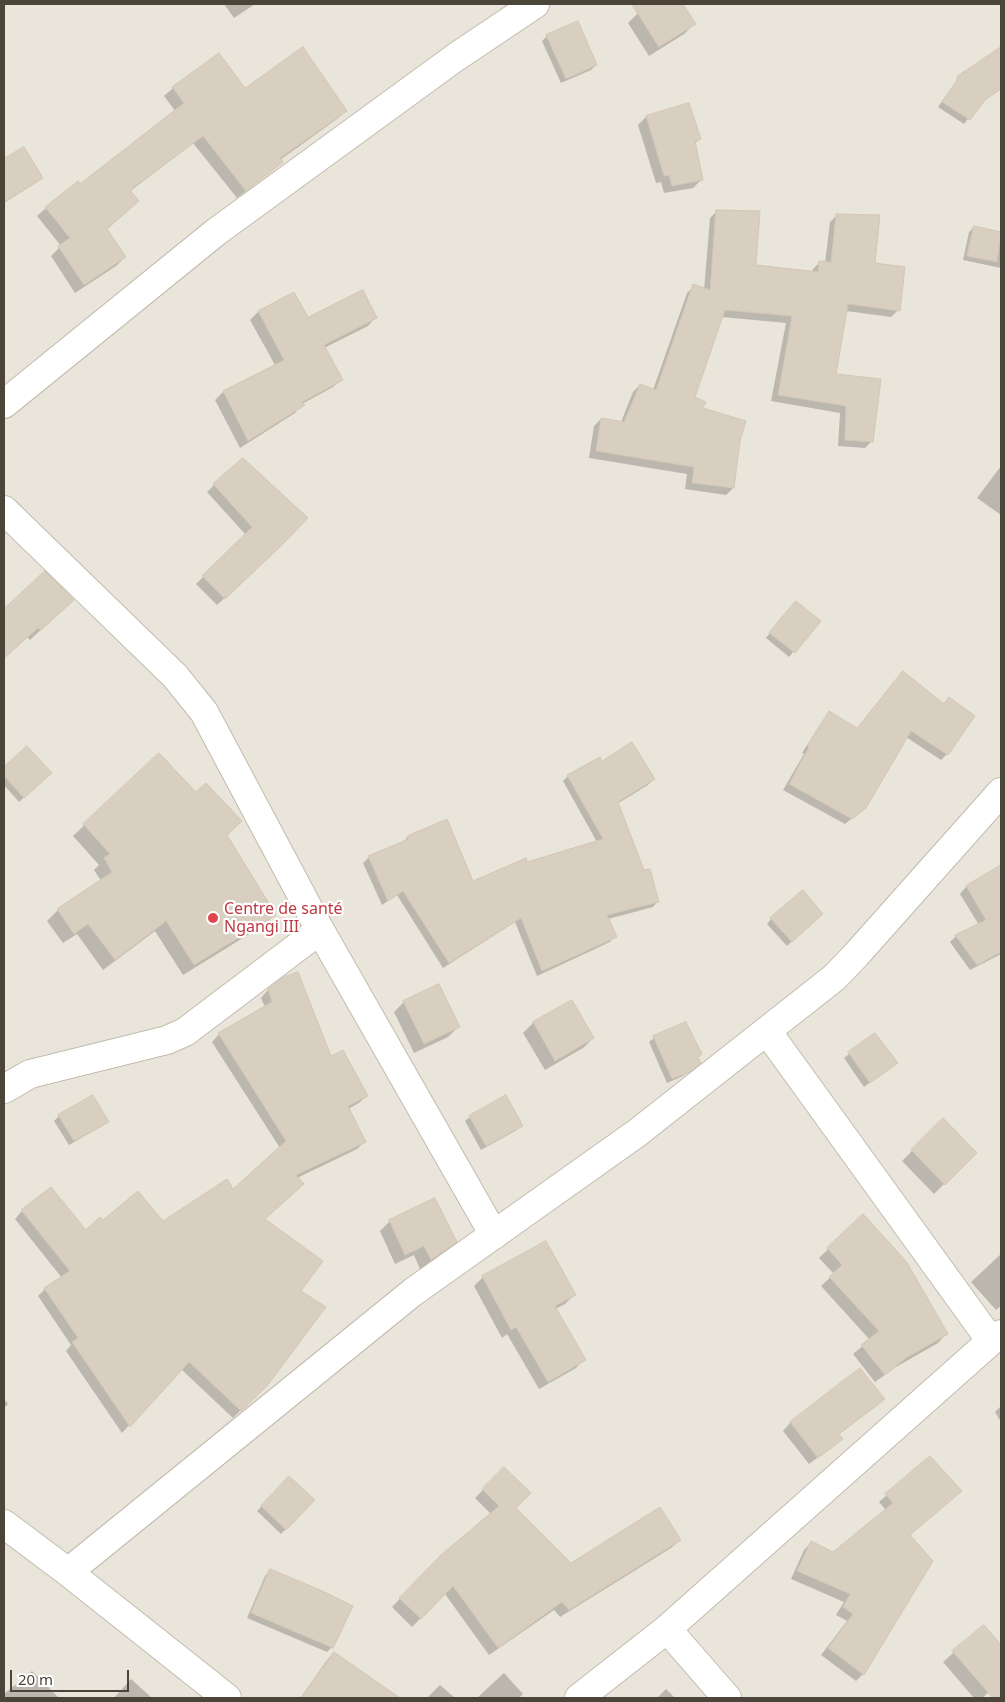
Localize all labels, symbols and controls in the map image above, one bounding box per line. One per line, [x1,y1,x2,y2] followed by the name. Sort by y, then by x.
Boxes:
[224,899,343,937] place label: Centre de santé Ngangi III
[206,911,220,925] marker: Centre de santé Ngangi III
[12,1660,131,1692] scale bar
[18,1669,53,1689] text: 20 m

